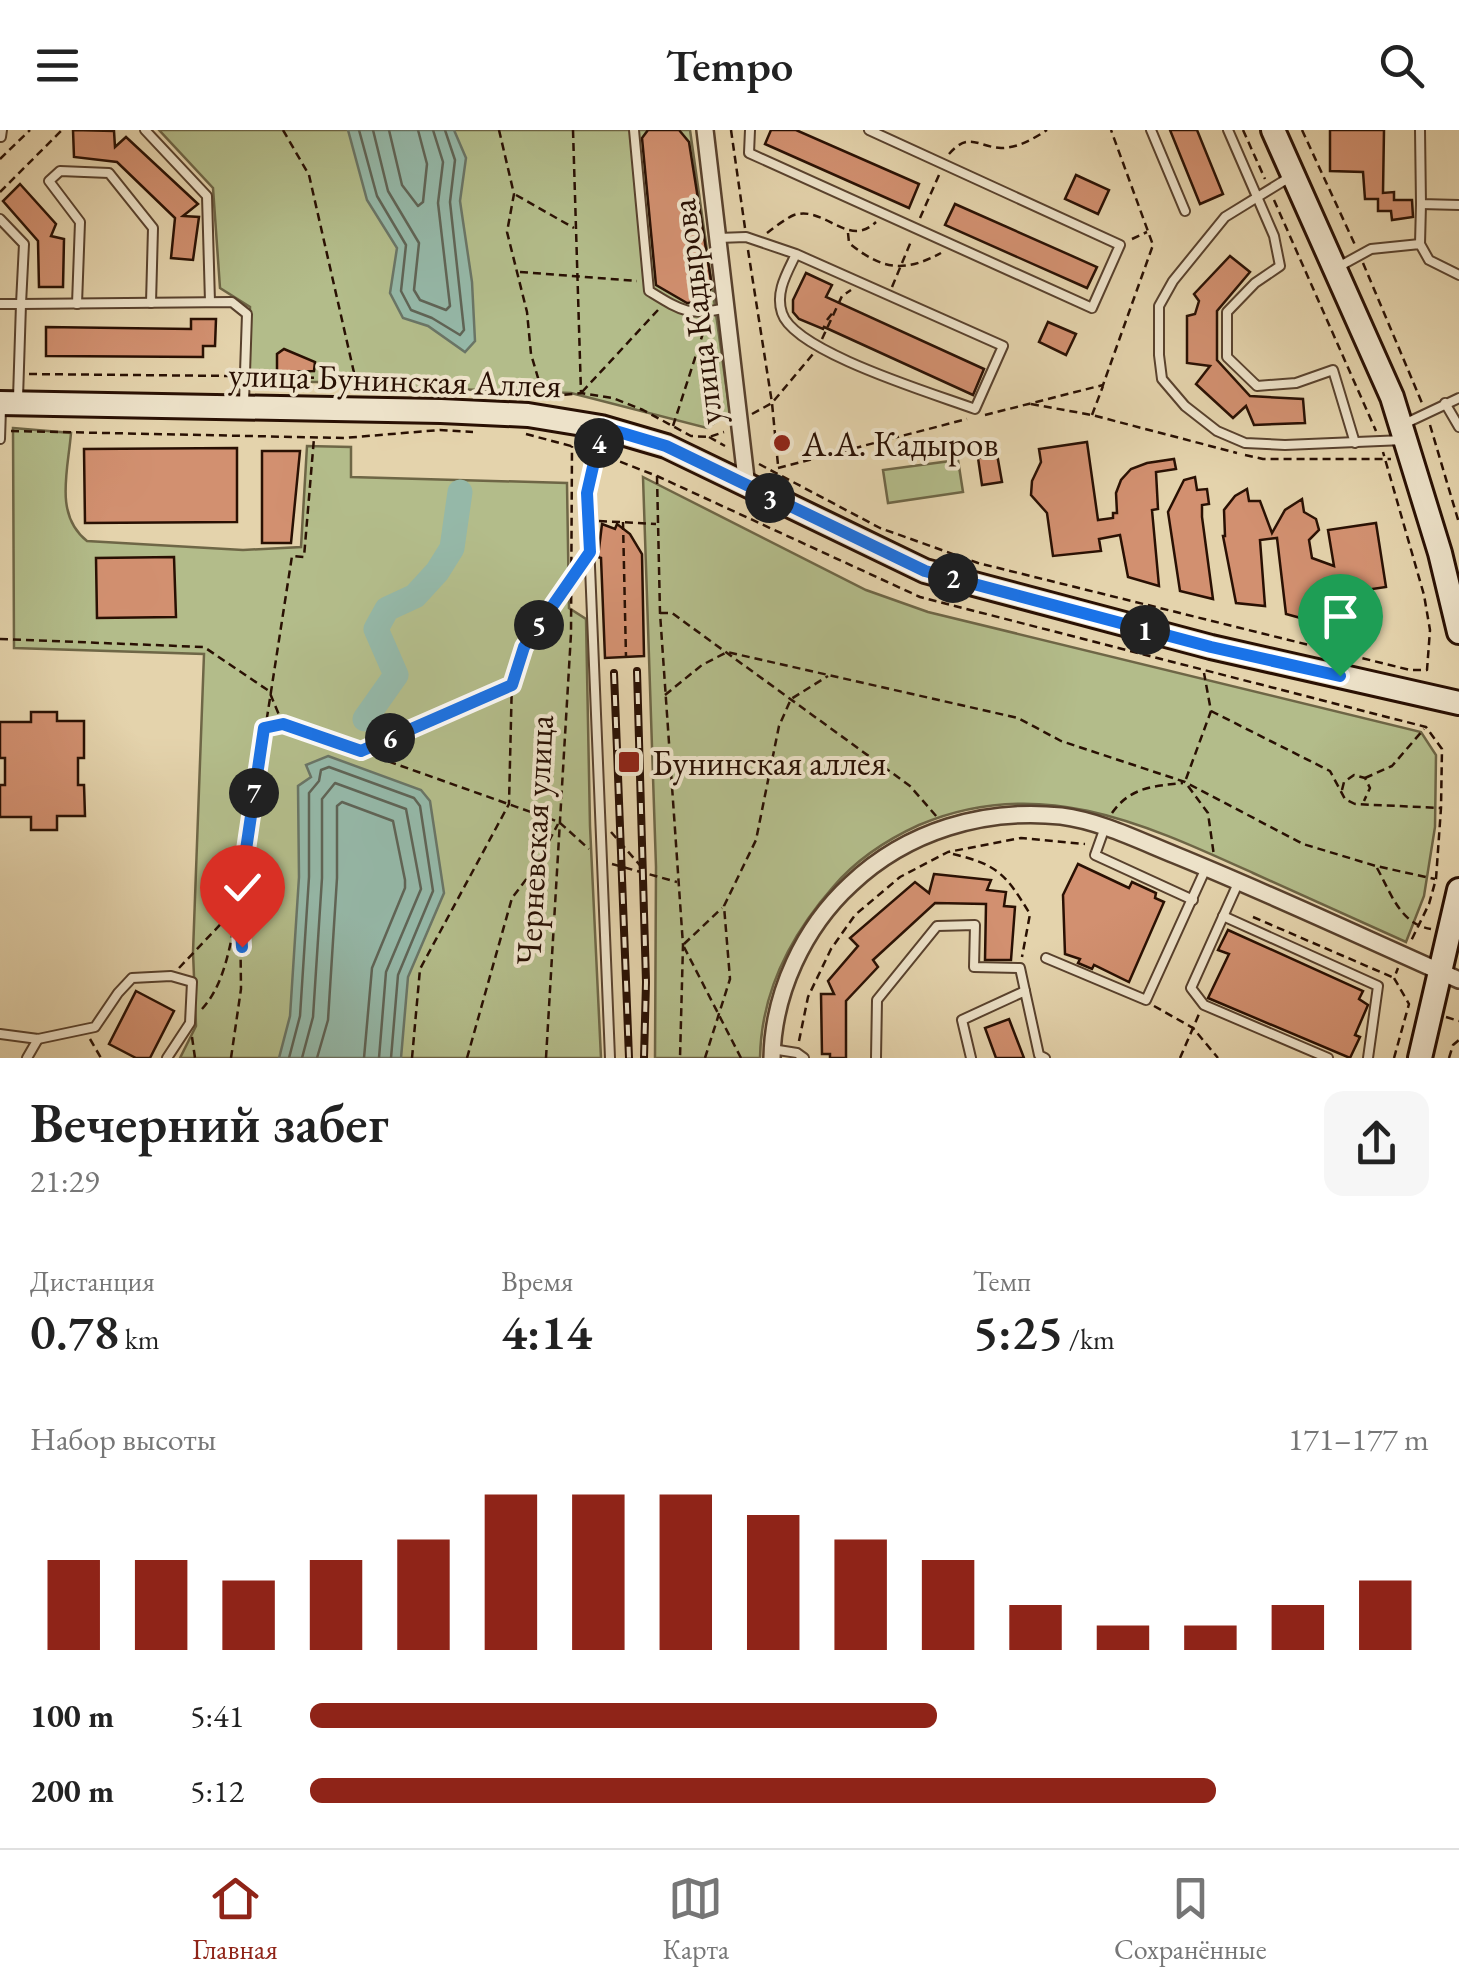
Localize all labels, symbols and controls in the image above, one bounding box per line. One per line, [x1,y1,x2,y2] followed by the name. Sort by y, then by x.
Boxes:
[666,36,793,94] text: Tempo
[30,38,85,93] icon: menu
[1374,38,1429,93] icon: search
[660,196,733,428] street label: улица Кадырова
[228,351,562,408] street label: улица Бунинская Аллея
[574,418,624,468] pin: 4
[801,421,998,467] place label: А.А. Кадыров
[592,425,606,461] text: 4
[771,432,793,454] marker: А.А. Кадыров
[745,473,795,523] pin: 3
[763,480,777,516] text: 3
[928,553,978,603] pin: 2
[946,560,960,596] text: 2
[1298,574,1383,677] pin
[1313,589,1368,644] icon: arrive
[514,600,564,650] pin: 5
[1120,605,1170,655] pin: 1
[532,607,546,643] text: 5
[1138,612,1152,648] text: 1
[365,713,415,763] pin: 6
[505,714,564,966] street label: Черневская улица
[383,720,397,756] text: 6
[652,740,886,786] place label: Бунинская аллея
[616,749,642,775] marker: Бунинская аллея
[229,768,279,818] pin: 7
[247,775,261,811] text: 7
[200,845,285,948] pin
[215,860,270,915] icon: check
[30,1087,389,1158] text: Вечерний забег
[1324,1091,1429,1196] button: share
[30,1160,99,1202] text: 21:29
[30,1263,155,1299] text: Дистанция
[501,1263,573,1299] text: Время
[973,1263,1031,1299] text: Темп
[30,1299,119,1364] text: 0.78
[501,1299,592,1364] text: 4:14
[973,1299,1063,1364] text: 5:25
[119,1321,160,1357] text: km
[1063,1321,1115,1357] text: /km
[30,1418,216,1460] text: Набор высоты
[1288,1418,1429,1460] text: 171–177 m
[30,1695,114,1737] text: 100 m
[190,1695,244,1737] text: 5:41
[30,1770,114,1812] text: 200 m
[190,1770,244,1812] text: 5:12
[192,1871,278,1967] tab: Главная
[662,1871,729,1967] tab: Карта
[1114,1871,1267,1967] tab: Сохранённые

